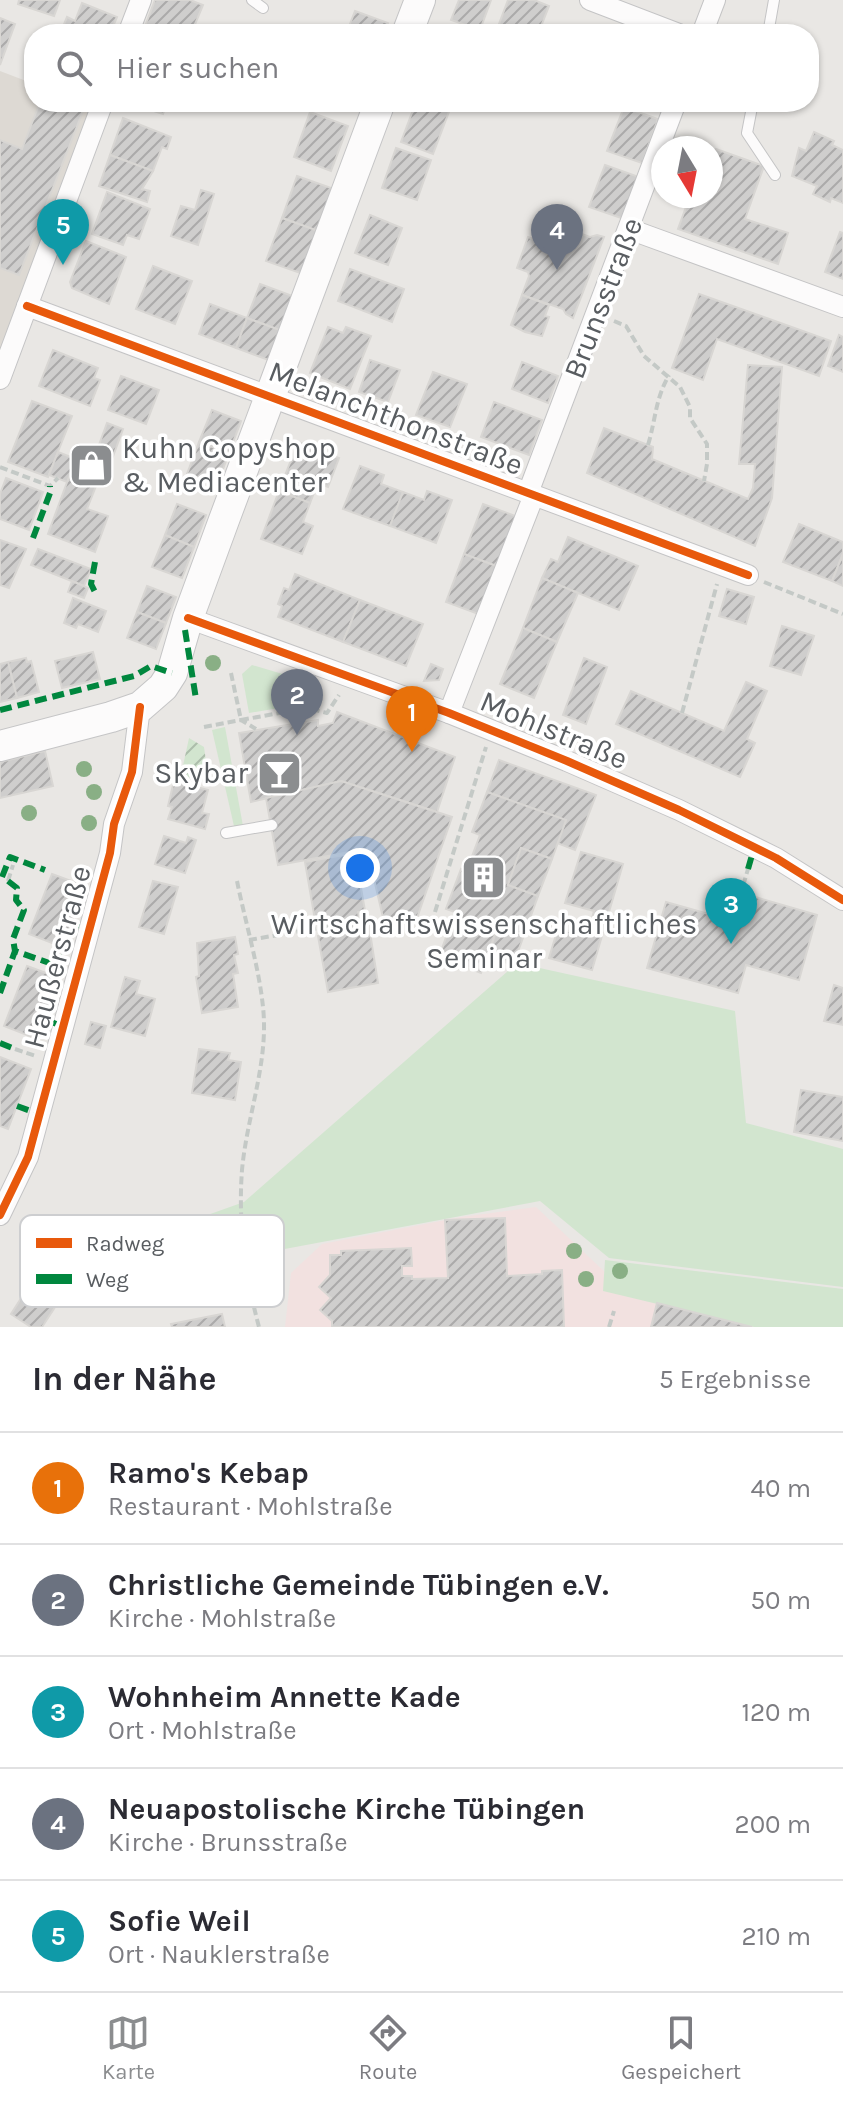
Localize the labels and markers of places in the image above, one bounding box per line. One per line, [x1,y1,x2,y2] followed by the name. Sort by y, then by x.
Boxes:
[37,199,89,265] pin: 5
[531,204,583,270] pin: 4
[122,430,336,500] place label: Kuhn Copyshop & Mediacenter
[67,441,115,489] shop icon: Kuhn Copyshop & Mediacenter
[271,669,323,735] pin: 2
[386,686,438,752] pin: 1
[255,749,303,797] bar icon: Skybar
[154,755,248,791] place label: Skybar
[460,854,508,902] building icon: Wirtschaftswissenschaftliches Seminar
[705,878,757,944] pin: 3
[271,906,697,976] place label: Wirtschaftswissenschaftliches Seminar

